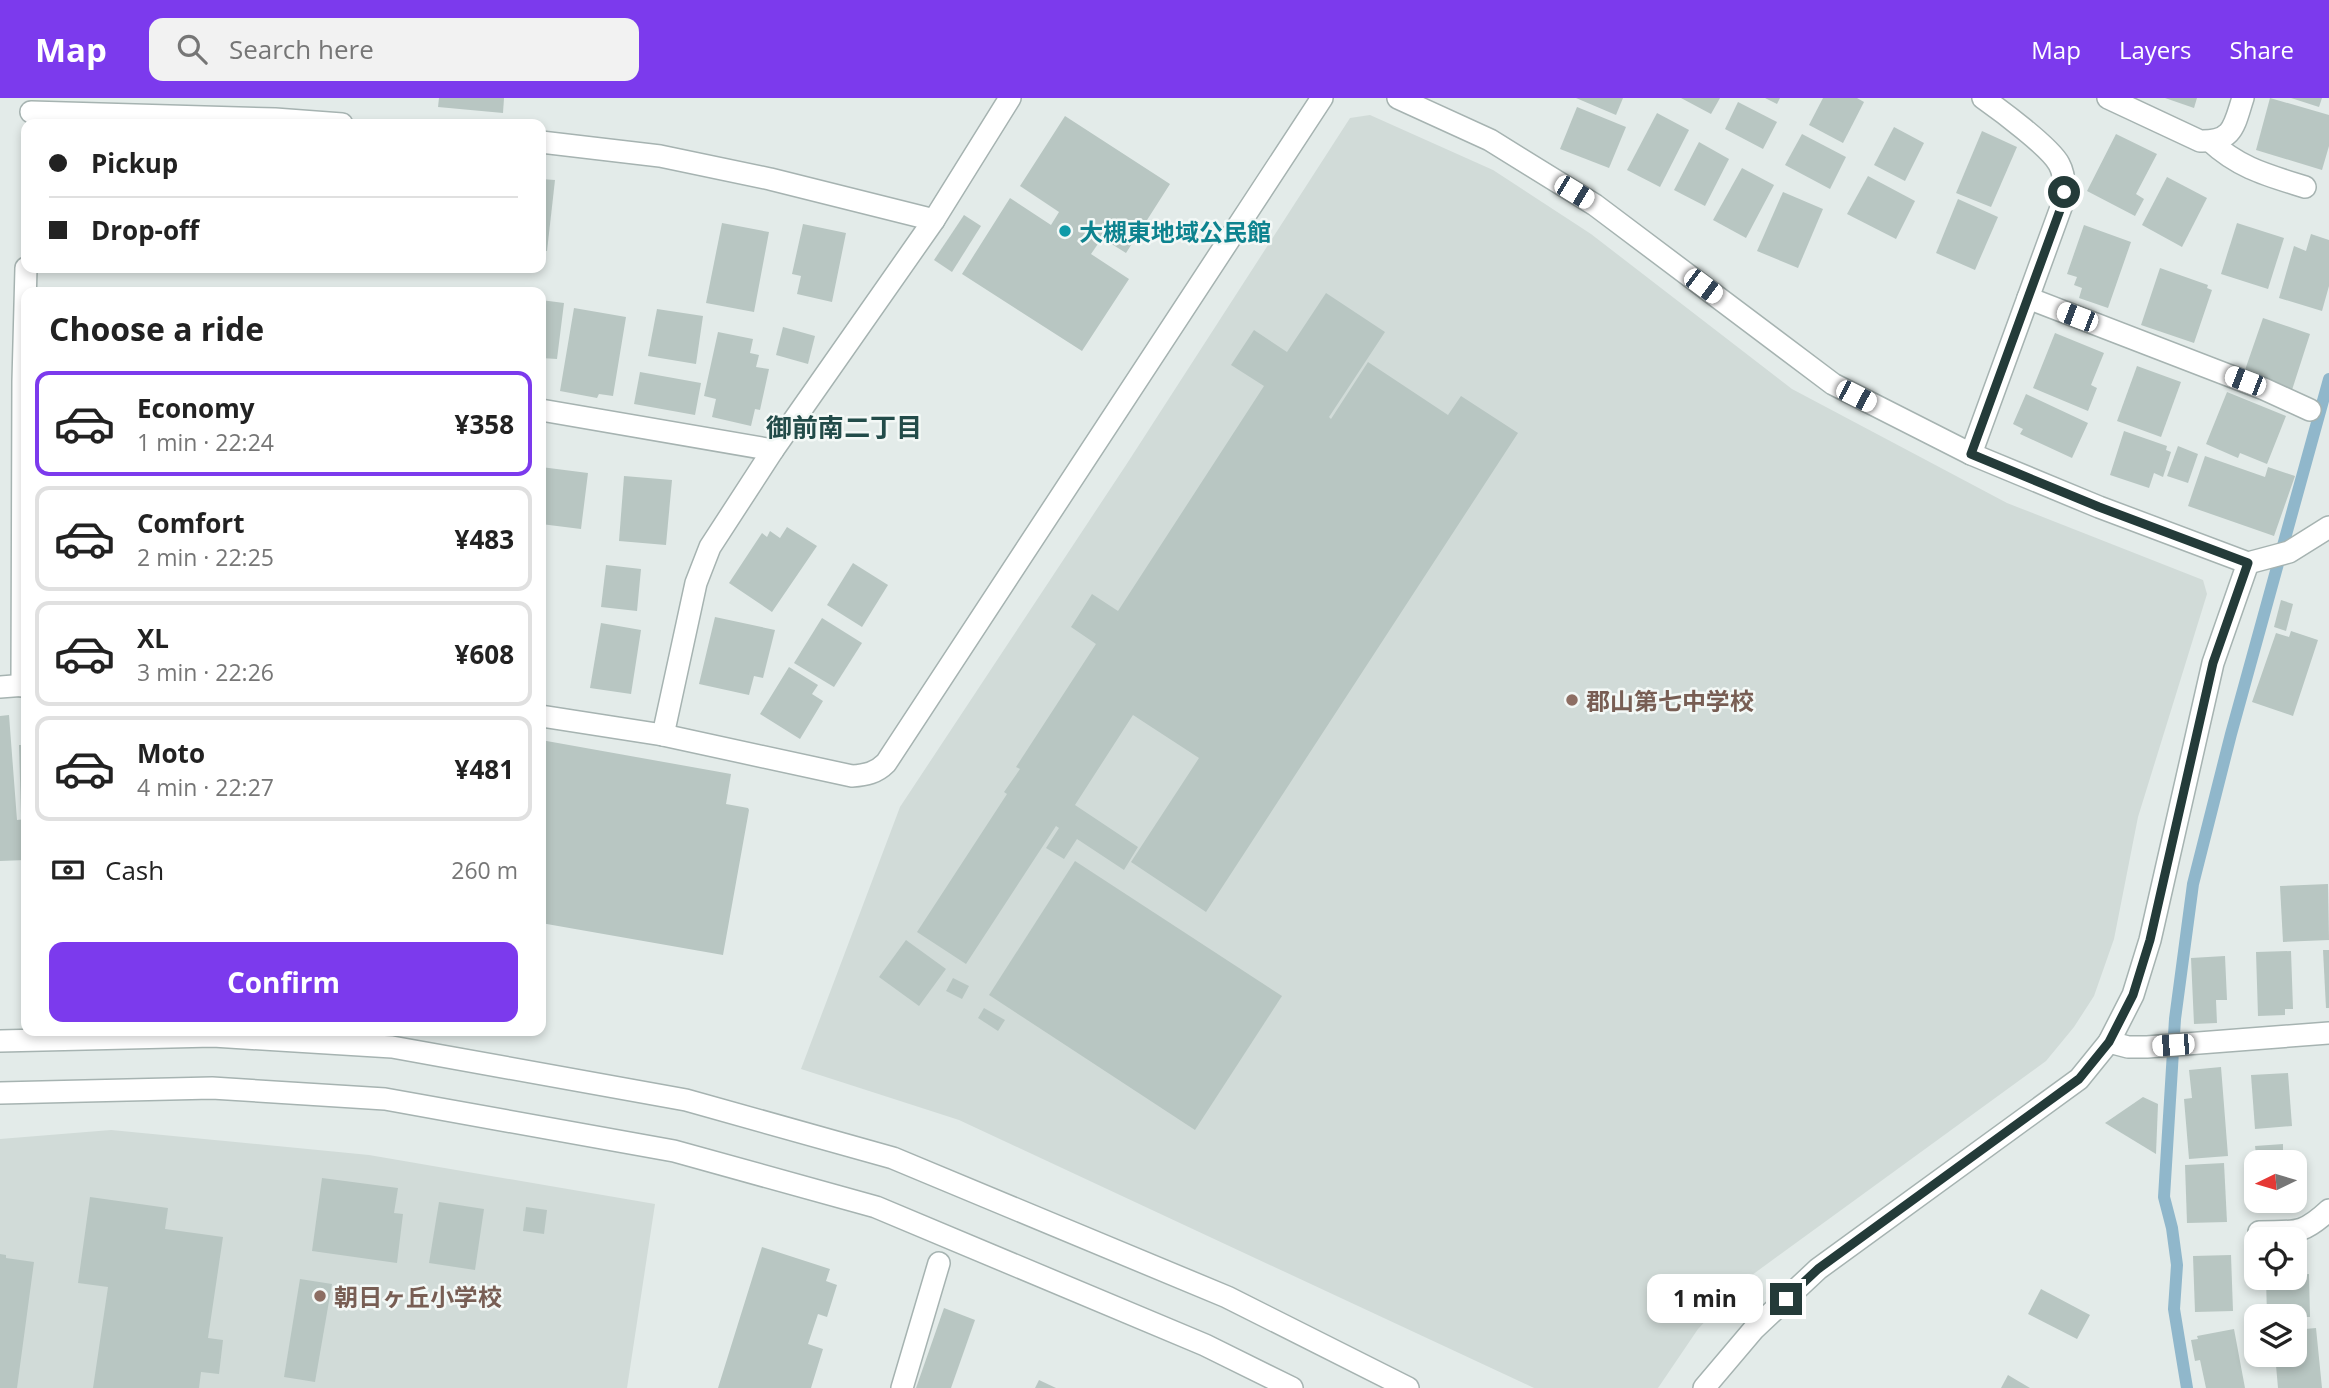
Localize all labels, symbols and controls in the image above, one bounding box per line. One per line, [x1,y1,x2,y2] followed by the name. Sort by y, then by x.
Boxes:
[149,18,639,81] search box
[35,27,107,72] text: Map
[173,30,211,68] icon: search
[229,31,374,67] text: Search here
[2031,33,2081,66] text: Map
[2119,33,2192,66] text: Layers
[2230,33,2294,66] text: Share
[91,145,178,181] text: Pickup
[1551,172,1598,212] car
[2048,176,2080,208] route start
[91,212,199,248] text: Drop-off
[1079,215,1271,248] place label: 大槻東地域公民館
[1057,223,1073,239] marker: 大槻東地域公民館
[1680,265,1727,307] car
[2054,300,2101,334] car
[49,307,264,350] text: Choose a ride
[2222,364,2269,398] car
[1833,377,1880,415] car
[137,390,255,426] text: Economy
[53,392,116,455] icon: car
[455,406,514,442] text: ¥358
[766,409,922,445] district label: 御前南二丁目
[137,426,274,458] text: 1 min · 22:24
[137,505,244,541] text: Comfort
[53,507,116,570] icon: car
[455,521,514,557] text: ¥483
[137,541,274,573] text: 2 min · 22:25
[137,620,169,656] text: XL
[53,622,116,685] icon: car
[455,636,514,672] text: ¥608
[137,656,274,688] text: 3 min · 22:26
[1586,684,1754,717] place label: 郡山第七中学校
[1564,692,1580,708] marker: 郡山第七中学校
[137,735,205,771] text: Moto
[53,737,116,800] icon: car
[455,751,514,787] text: ¥481
[137,771,274,803] text: 4 min · 22:27
[49,851,87,889] icon: cash
[105,852,164,888] text: Cash
[451,854,518,886] text: 260 m
[49,942,518,1022] button: Confirm
[2152,1033,2195,1057] car
[2244,1150,2306,1213] north arrow
[2244,1150,2307,1367] map controls
[2244,1227,2307,1290] button: locate
[1646,1274,1762,1324] callout: 1 min
[334,1280,502,1313] place label: 朝日ヶ丘小学校
[1673,1282,1737,1314] text: 1 min
[1770,1283,1802,1315] route end
[312,1288,328,1304] marker: 朝日ヶ丘小学校
[2244,1304,2307,1367] button: layers

